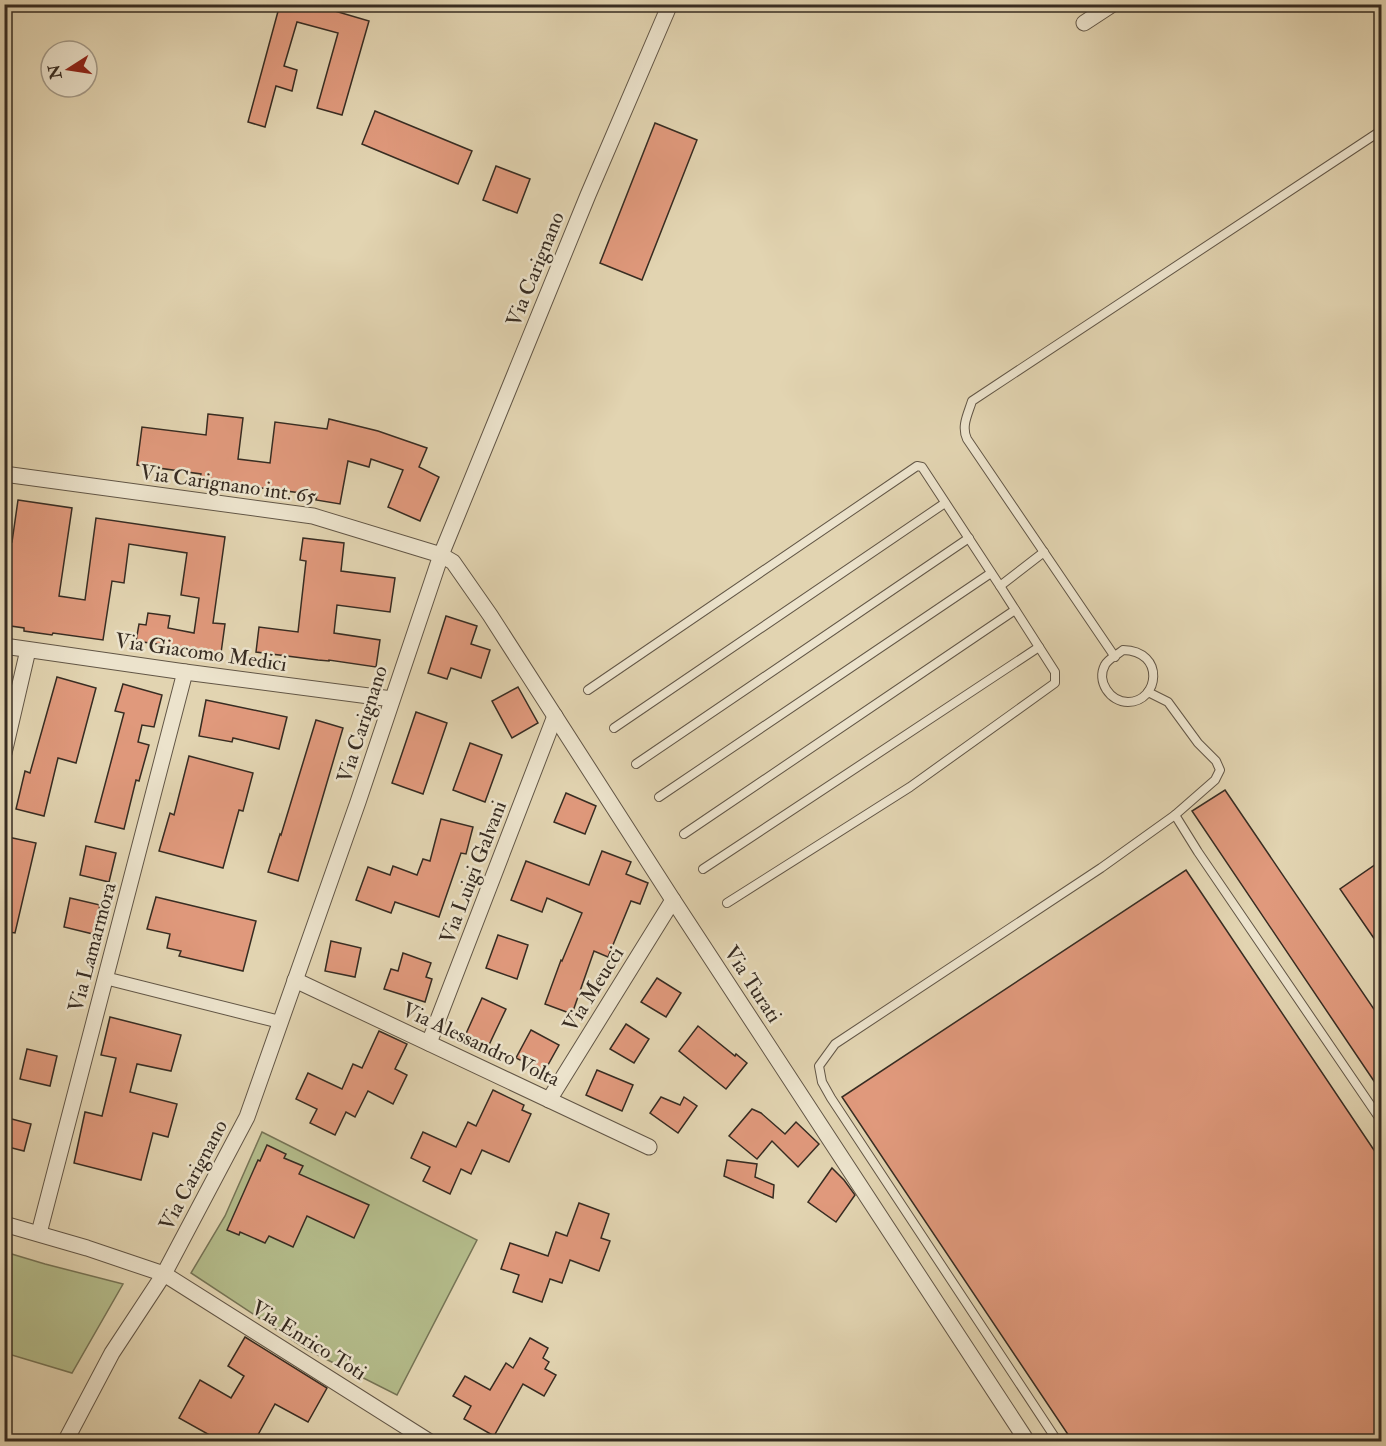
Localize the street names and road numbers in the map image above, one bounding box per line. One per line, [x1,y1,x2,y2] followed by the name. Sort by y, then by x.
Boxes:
[500,208,571,331] street label: Via Carignano
[138,459,318,510] street label: Via Carignano int. 65
[113,627,289,678] street label: Via Giacomo Medici
[331,662,394,786] street label: Via Carignano
[434,796,513,948] street label: Via Luigi Galvani
[62,879,123,1015] street label: Via Lamarmora
[557,941,630,1037] street label: Via Meucci
[718,941,788,1028] street label: Via Turati
[398,996,564,1093] street label: Via Alessandro Volta
[153,1115,234,1235] street label: Via Carignano
[246,1294,372,1387] street label: Via Enrico Toti

